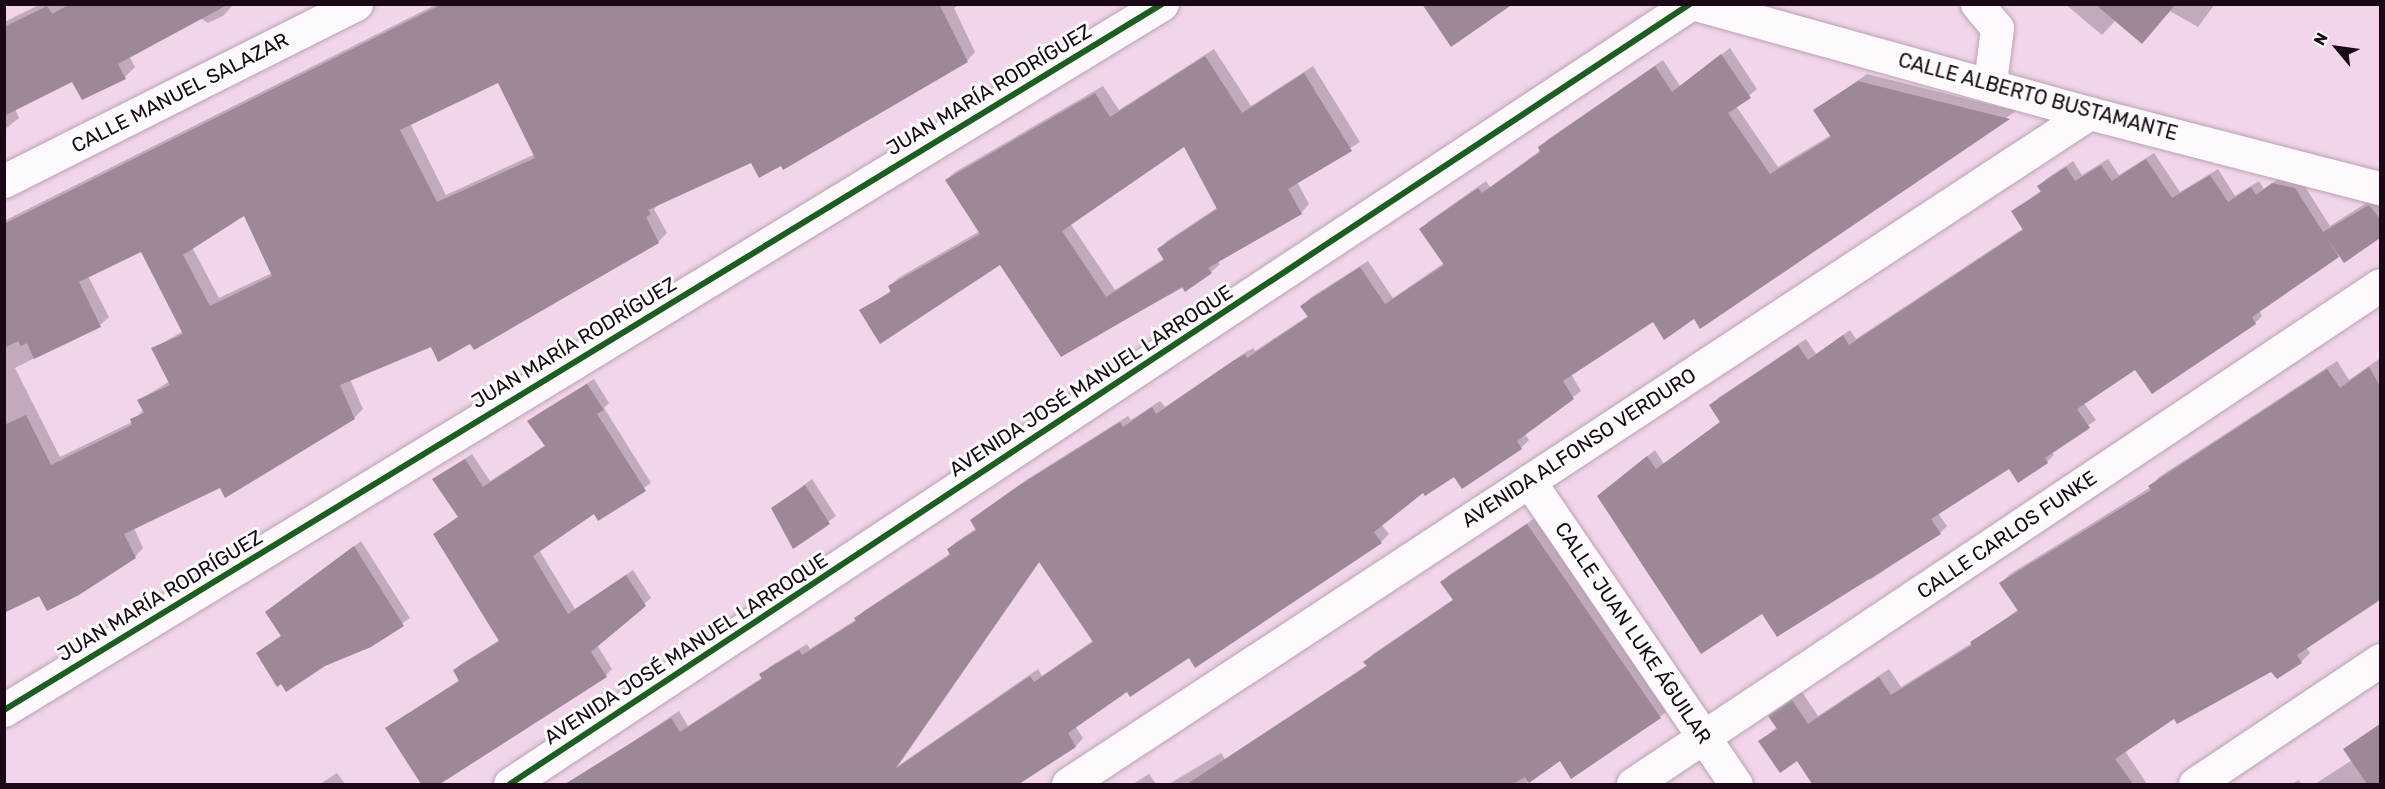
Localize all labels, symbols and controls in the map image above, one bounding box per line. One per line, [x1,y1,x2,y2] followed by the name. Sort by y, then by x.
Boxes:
[2307,18,2367,78] north arrow
[882,19,1096,161] street label: JUAN MARÍA RODRÍGUEZ
[67,28,293,158] street label: CALLE MANUEL SALAZAR
[2310,29,2332,49] text: N
[1895,48,2181,146] street label: CALLE ALBERTO BUSTAMANTE
[467,272,681,414] street label: JUAN MARÍA RODRÍGUEZ
[944,280,1238,482] street label: AVENIDA JOSÉ MANUEL LARROQUE
[1457,363,1701,533] street label: AVENIDA ALFONSO VERDURO
[1913,466,2101,604] street label: CALLE CARLOS FUNKE
[1550,517,1716,749] street label: CALLE JUAN LUKE ÁGUILAR
[53,525,267,667] street label: JUAN MARÍA RODRÍGUEZ
[539,548,833,750] street label: AVENIDA JOSÉ MANUEL LARROQUE

